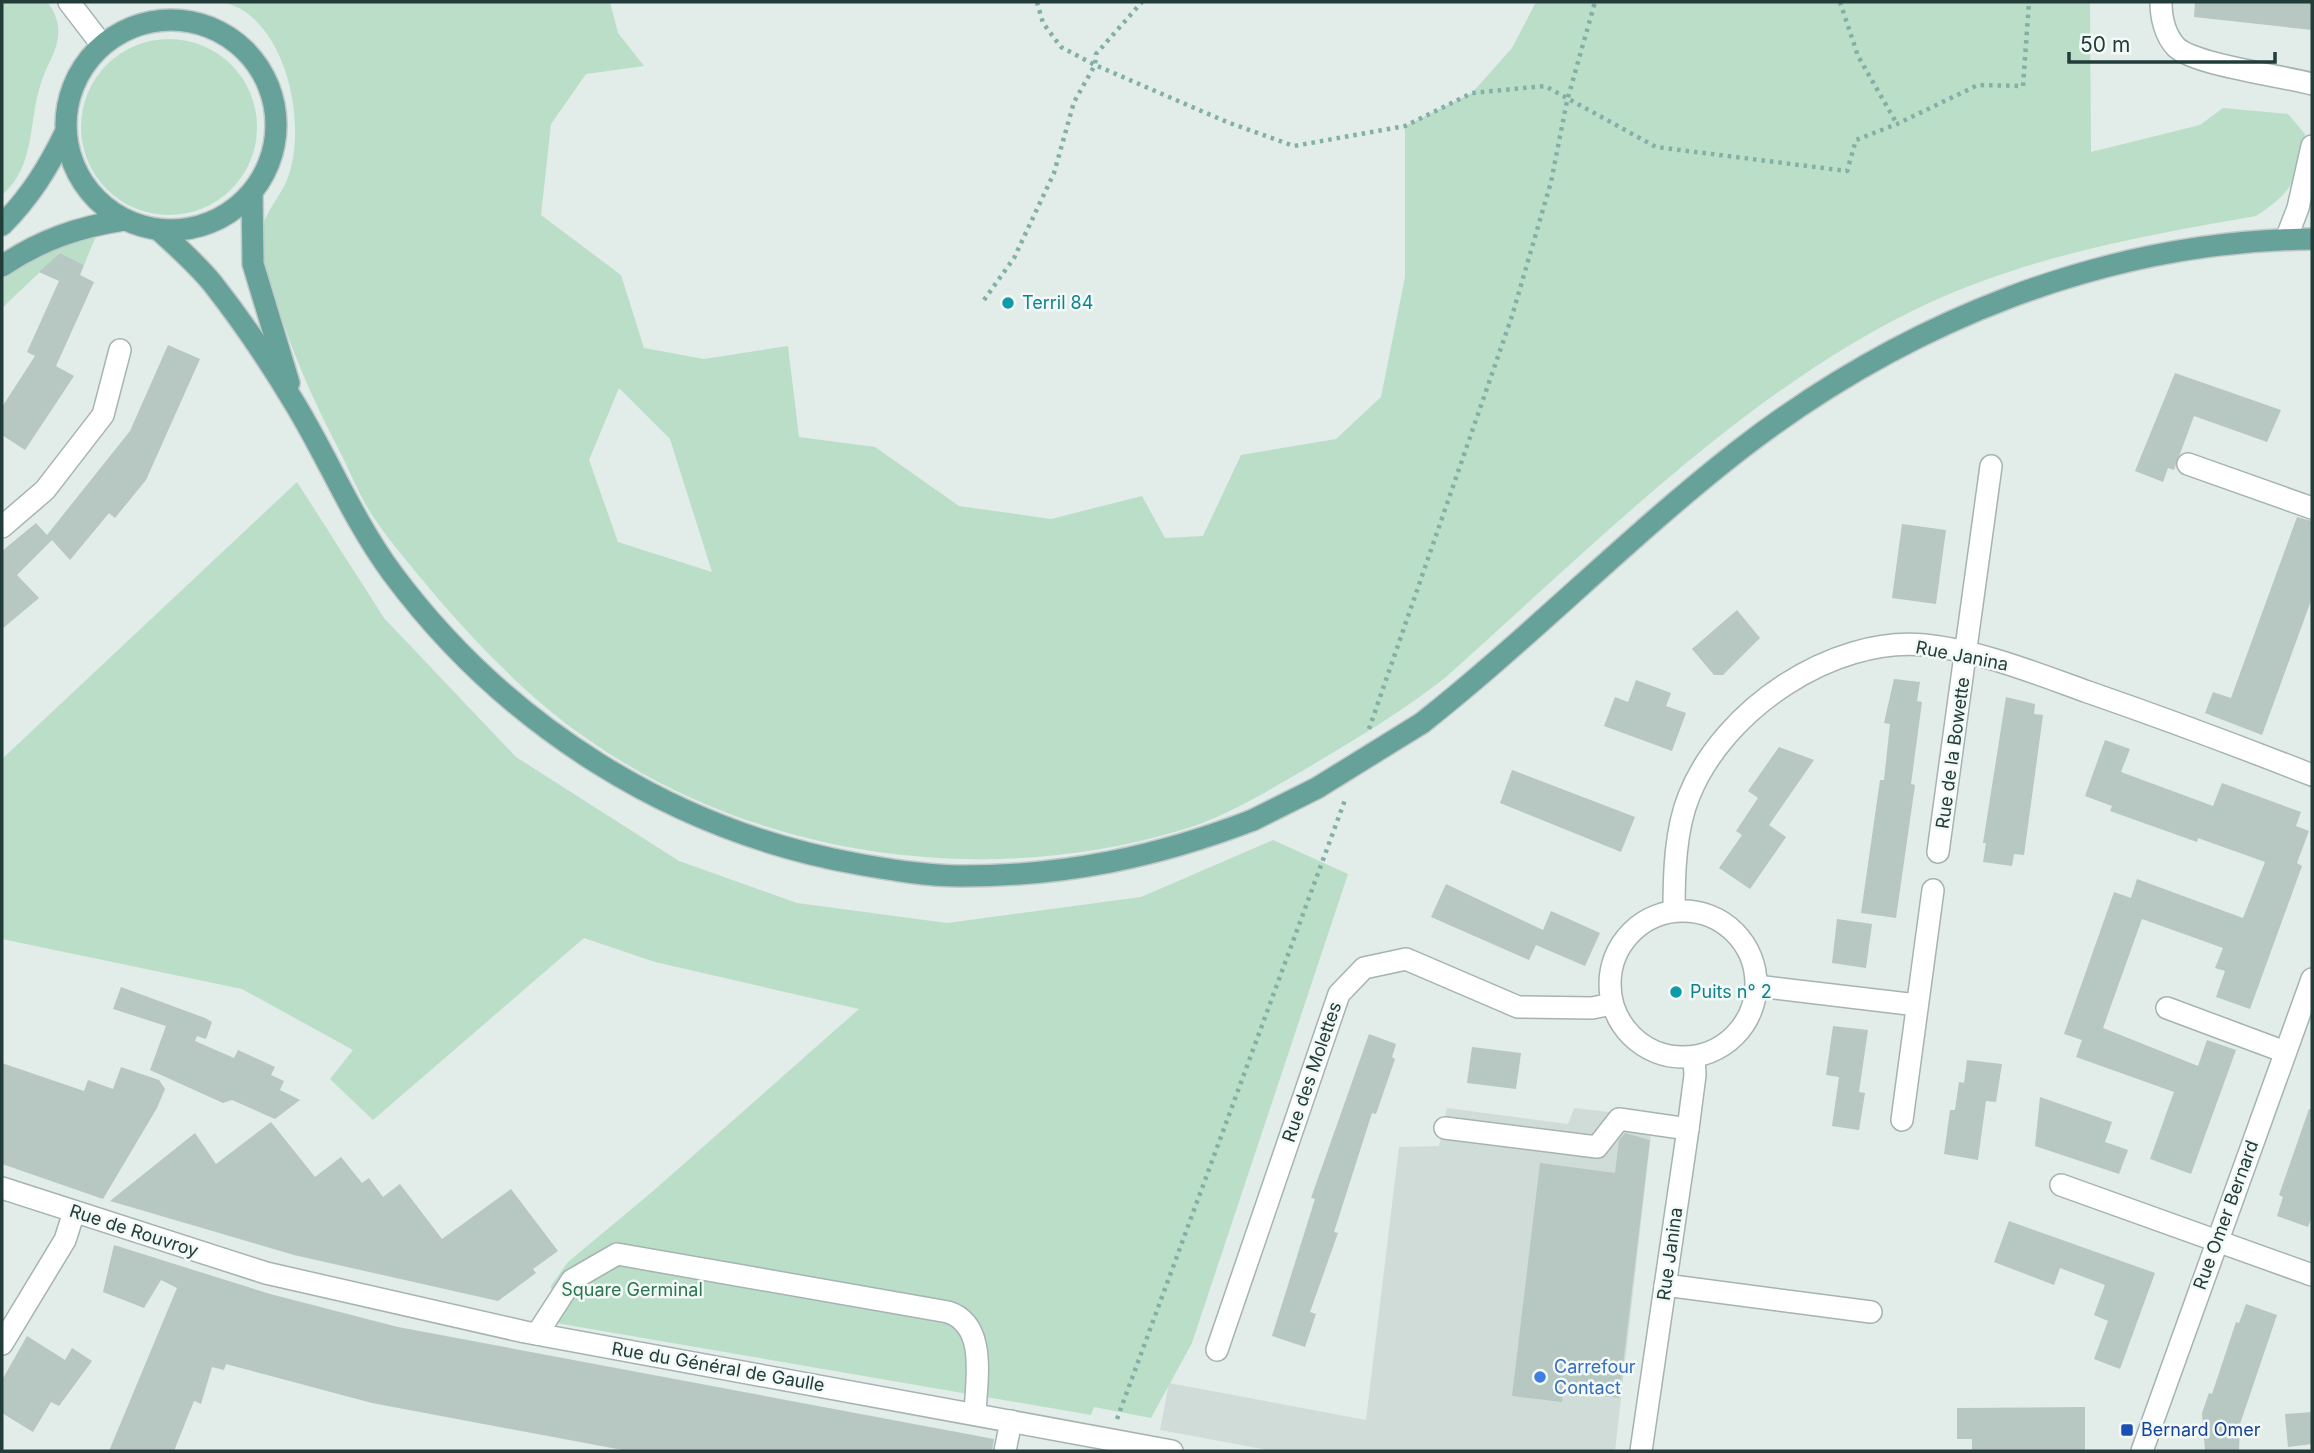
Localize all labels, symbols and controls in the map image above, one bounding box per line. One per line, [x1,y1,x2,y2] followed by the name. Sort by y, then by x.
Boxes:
[2069,21,2276,65] scale bar
[2080,32,2130,57] text: 50 m
[1022,292,1093,313] place label: Terril 84
[1000,295,1016,311] marker: Terril 84
[1914,636,2010,675] street label: Rue Janina
[1931,676,1974,830] street label: Rue de la Bowette
[1690,981,1772,1002] place label: Puits n° 2
[1668,984,1684,1000] marker: Puits n° 2
[1278,999,1345,1145] street label: Rue des Molettes
[2189,1137,2262,1292] street label: Rue Omer Bernard
[67,1200,201,1261] street label: Rue de Rouvroy
[1653,1206,1686,1302] street label: Rue Janina
[561,1279,703,1300] park label: Square Germinal
[610,1337,826,1396] street label: Rue du Général de Gaulle
[1554,1356,1636,1398] place label: Carrefour Contact
[1532,1369,1548,1385] marker: Carrefour Contact
[2141,1419,2261,1440] place label: Bernard Omer
[2119,1422,2135,1438] marker: Bernard Omer

